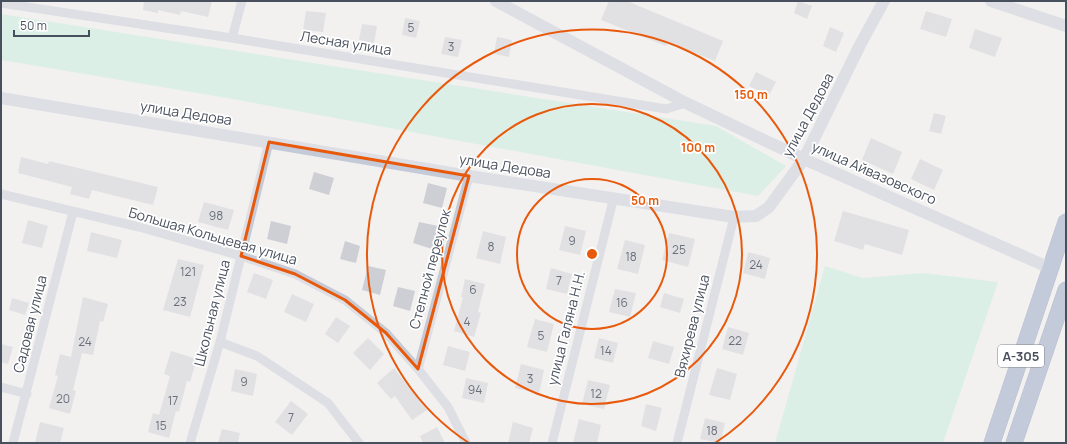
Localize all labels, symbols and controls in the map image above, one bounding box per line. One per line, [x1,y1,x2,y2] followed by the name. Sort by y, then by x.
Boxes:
[14,12,89,38] scale bar
[20,17,47,34] text: 50 m
[408,19,415,36] house number: 5
[299,26,393,59] street label: Лесная улица
[448,38,454,55] house number: 3
[777,69,838,160] street label: улица Дедова
[734,86,768,103] text: 150 m
[139,96,233,129] street label: улица Дедова
[809,136,940,209] street label: улица Айвазовского
[681,139,715,156] text: 100 m
[458,149,552,182] street label: улица Дедова
[631,192,659,209] text: 50 m
[127,202,300,269] street label: Большая Кольцевая улица
[404,206,455,331] street label: Степной переулок
[209,207,223,224] house number: 98
[568,232,576,249] house number: 9
[488,238,495,255] house number: 8
[672,241,686,258] house number: 25
[585,247,599,261] centre of rings
[625,248,637,265] house number: 18
[749,256,763,273] house number: 24
[189,258,234,368] street label: Школьная улица
[180,263,196,280] house number: 121
[542,269,589,387] street label: улица Галяна Н.Н.
[556,272,562,289] house number: 7
[670,272,714,379] street label: Вяхирева улица
[8,273,51,375] street label: Садовая улица
[469,281,477,298] house number: 6
[173,293,187,310] house number: 23
[616,294,628,311] house number: 16
[463,313,471,330] house number: 4
[538,327,545,344] house number: 5
[728,332,742,349] house number: 22
[78,333,92,350] house number: 24
[600,342,612,359] house number: 14
[998,345,1044,367] road number: А-305
[527,370,533,387] house number: 3
[240,373,248,390] house number: 9
[468,381,482,398] house number: 94
[590,385,602,402] house number: 12
[56,390,70,407] house number: 20
[168,392,178,409] house number: 17
[288,409,294,426] house number: 7
[155,417,167,434] house number: 15
[706,422,718,439] house number: 18

